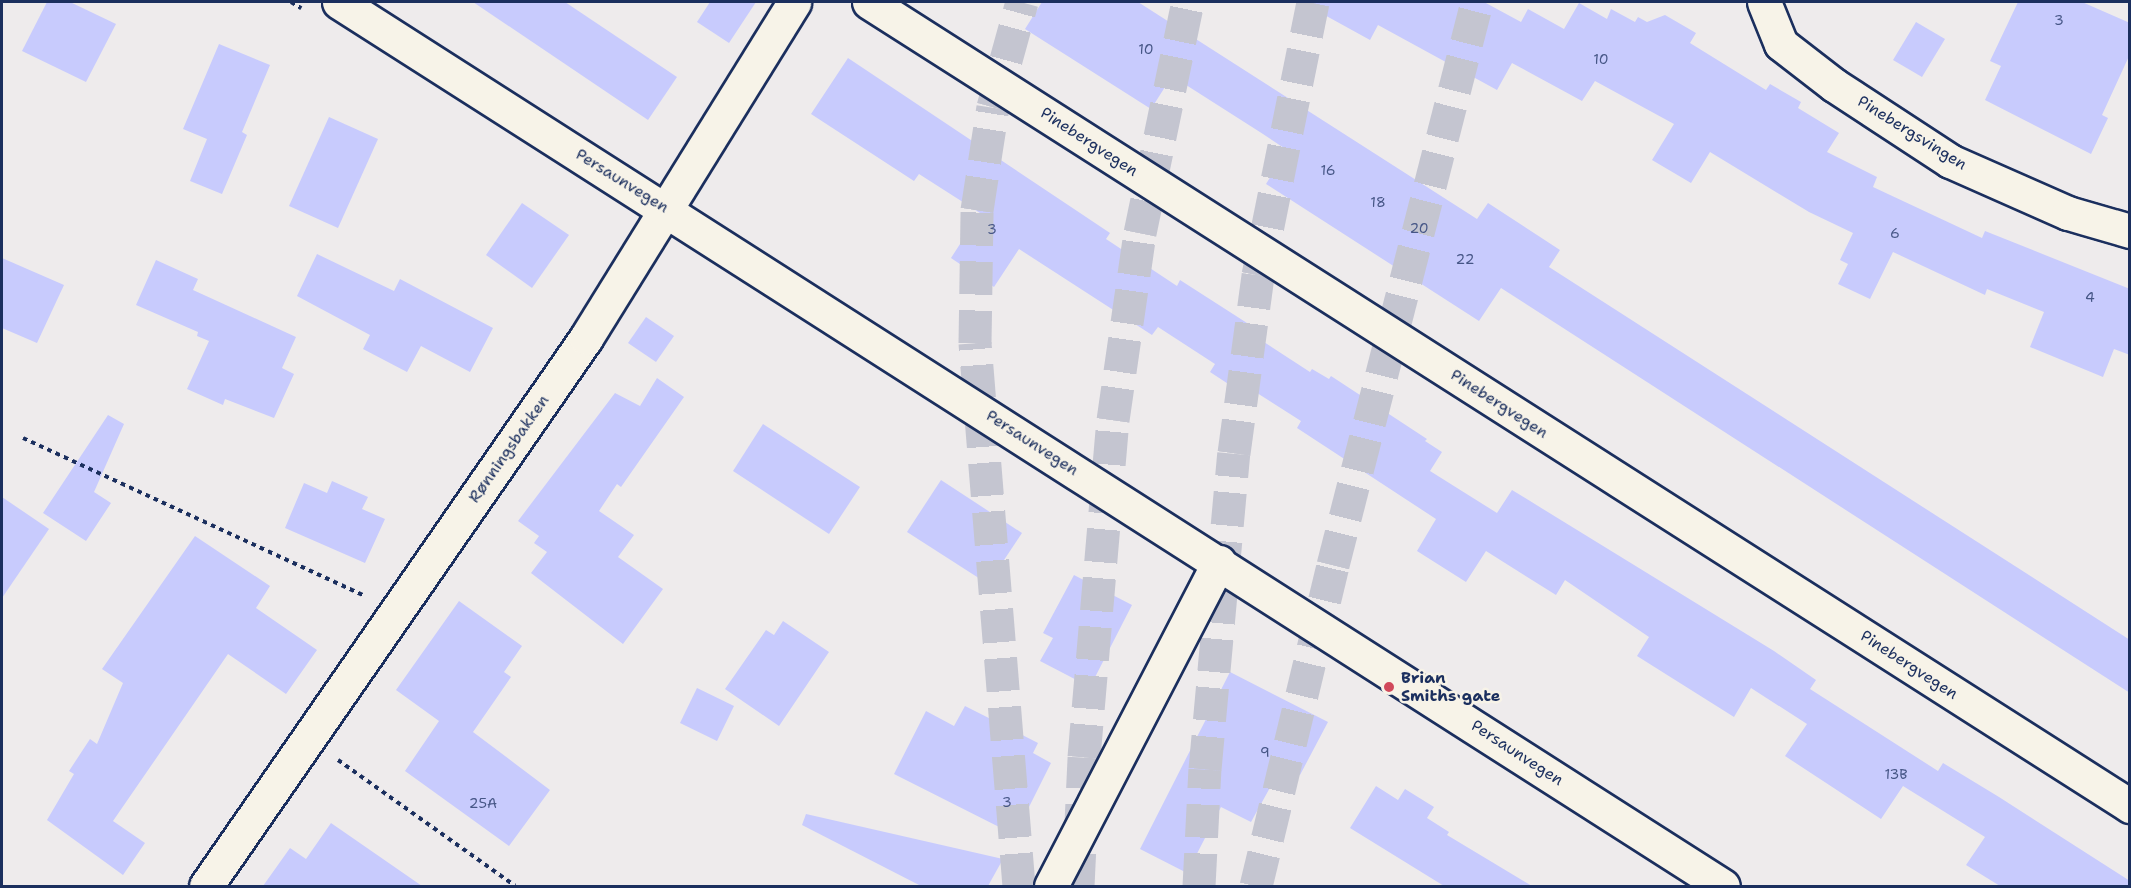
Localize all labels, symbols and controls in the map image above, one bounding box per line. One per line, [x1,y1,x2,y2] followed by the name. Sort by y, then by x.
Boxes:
[2054,12,2064,28] house number: 3
[1138,41,1154,57] house number: 10
[1593,51,1609,67] house number: 10
[1854,92,1970,174] street label: Pinebergsvingen
[1037,103,1141,181] street label: Pinebergvegen
[572,145,672,217] street label: Persaunvegen
[1320,162,1336,178] house number: 16
[1370,194,1386,210] house number: 18
[1409,220,1429,236] house number: 20
[987,221,997,237] house number: 3
[1890,225,1900,241] house number: 6
[1456,251,1474,267] house number: 22
[2085,289,2095,305] house number: 4
[1447,365,1551,443] street label: Pinebergvegen
[465,391,553,507] street label: Rønningsbakken
[982,406,1082,480] street label: Persaunvegen
[1857,626,1961,704] street label: Pinebergvegen
[1401,668,1500,706] place label: Brian Smiths gate
[1382,680,1396,694] marker: Brian Smiths gate
[1467,716,1567,790] street label: Persaunvegen
[1260,744,1270,760] house number: 9
[1884,766,1908,782] house number: 13B
[1002,794,1012,810] house number: 3
[469,795,497,811] house number: 25A

